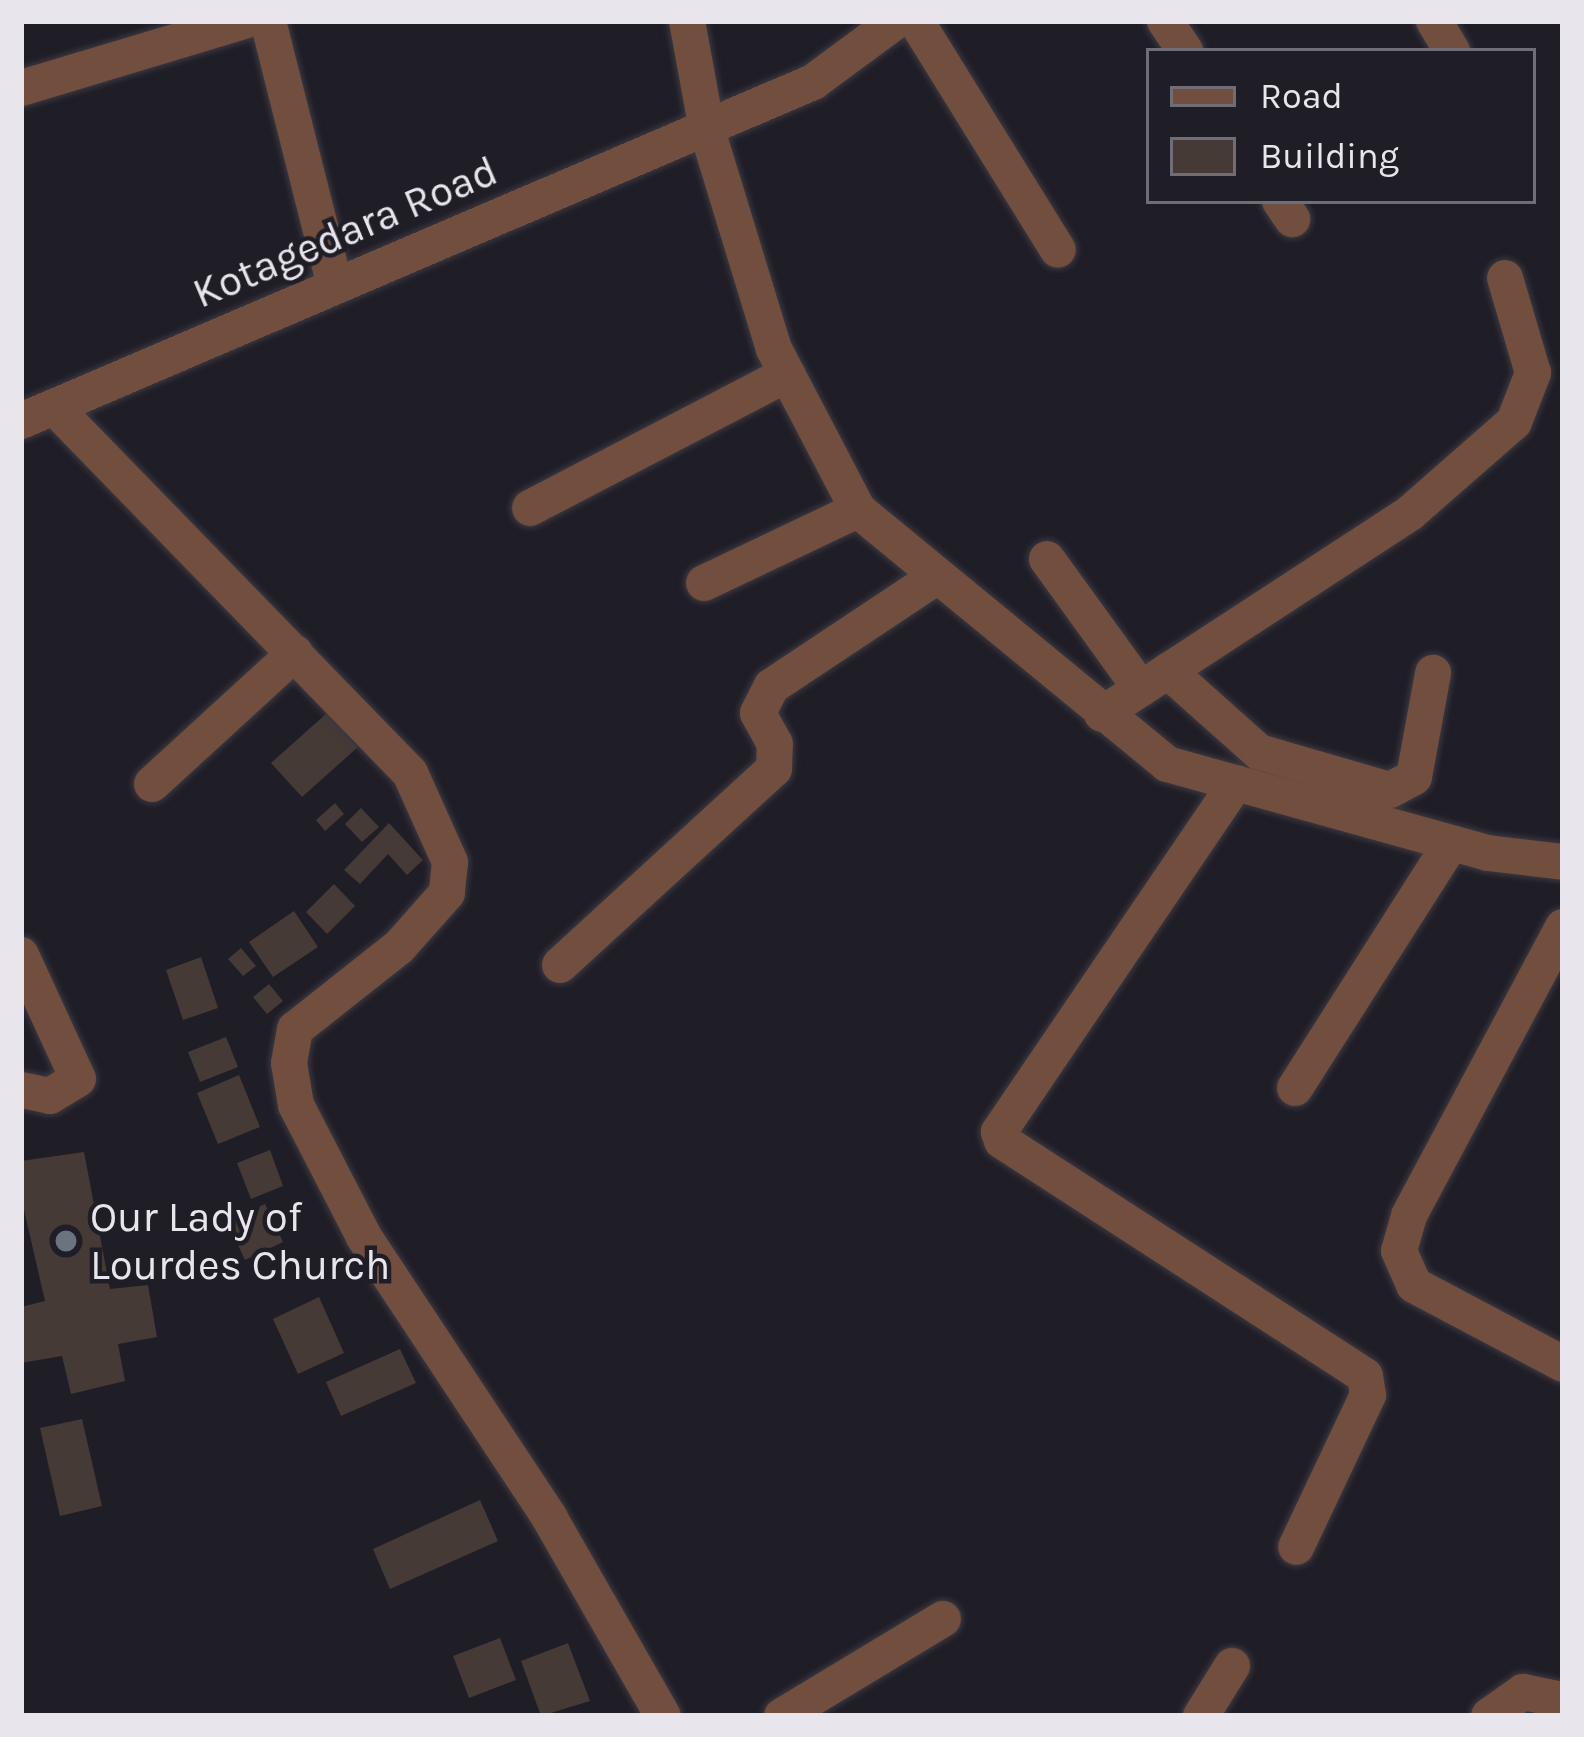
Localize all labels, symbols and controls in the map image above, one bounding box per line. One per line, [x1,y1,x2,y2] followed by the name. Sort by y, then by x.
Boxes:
[1146,48,1536,204] legend
[1260,75,1343,117] text: Road
[1260,135,1399,177] text: Building
[185,145,505,319] street label: Kotagedara Road
[90,1192,390,1290] place label: Our Lady of Lourdes Church
[53,1228,79,1254] marker: Our Lady of Lourdes Church

